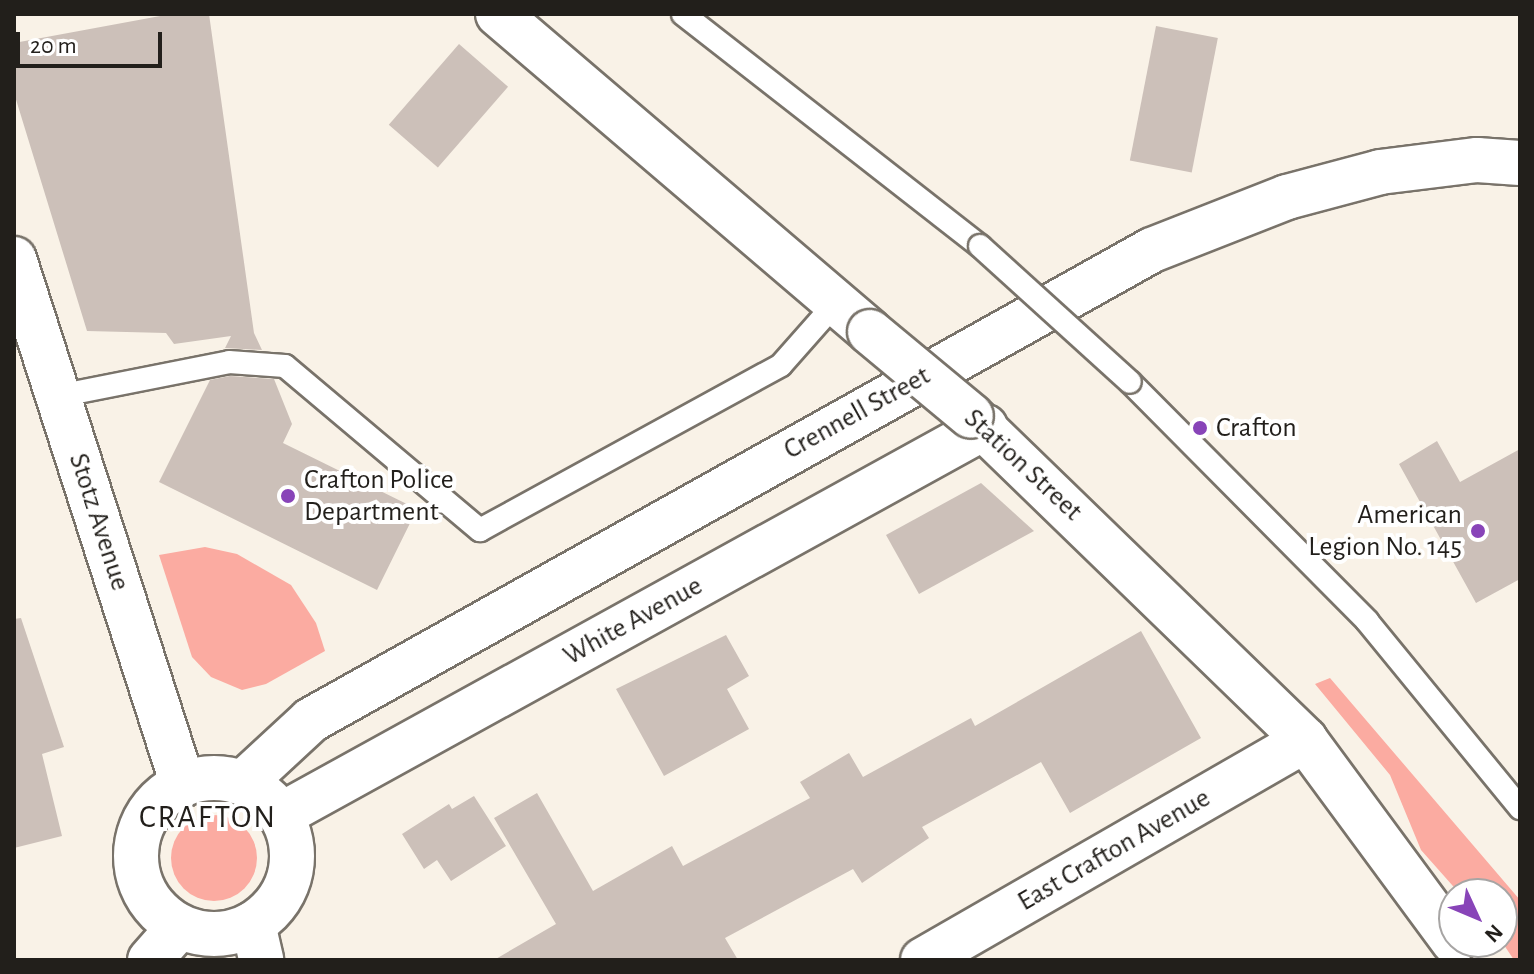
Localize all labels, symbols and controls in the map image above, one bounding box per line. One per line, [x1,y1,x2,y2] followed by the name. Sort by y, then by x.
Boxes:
[20,16,166,66] scale bar
[30,34,77,58] text: 20 m
[778,359,936,467] street label: Crennell Street
[957,402,1089,528] street label: Station Street
[1216,411,1297,445] place label: Crafton
[1191,419,1209,437] marker: Crafton
[61,449,137,595] street label: Stotz Avenue
[304,463,454,529] place label: Crafton Police Department
[279,487,297,505] marker: Crafton Police Department
[1308,498,1462,564] place label: American Legion No. 145
[1469,522,1487,540] marker: American Legion No. 145
[558,569,708,673] street label: White Avenue
[1012,781,1216,919] street label: East Crafton Avenue
[139,798,277,836] district label: CRAFTON
[1438,878,1518,958] north arrow
[1481,920,1507,946] text: N

